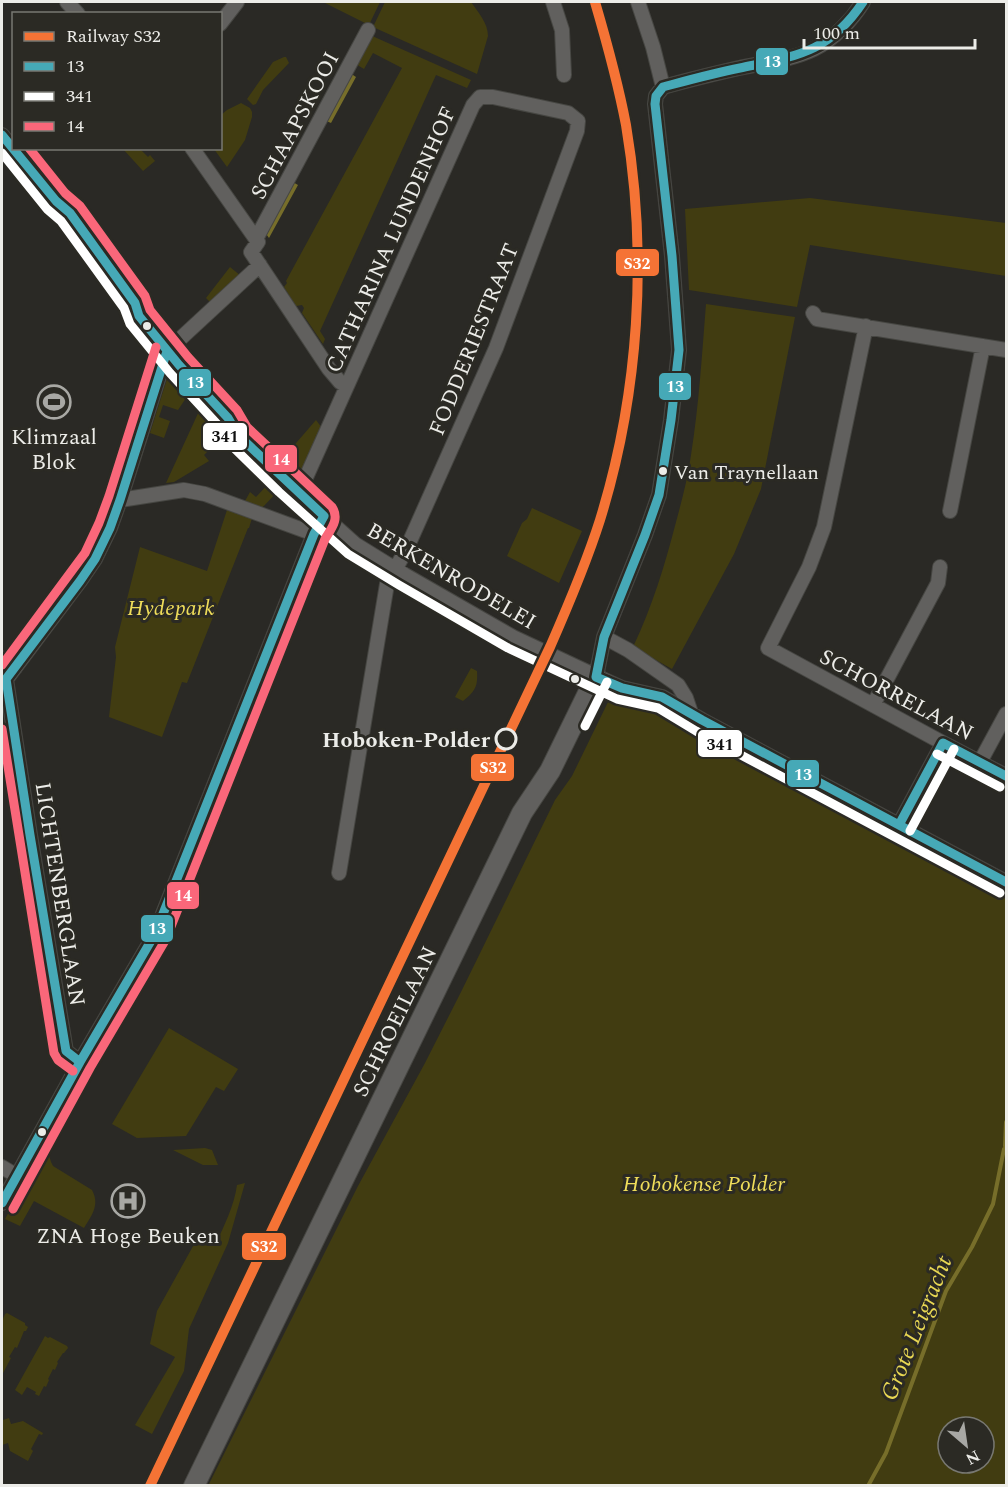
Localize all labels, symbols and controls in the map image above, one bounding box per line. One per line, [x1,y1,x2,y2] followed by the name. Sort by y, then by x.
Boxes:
[12,12,222,150] legend
[804,12,975,50] scale bar
[813,20,860,47] text: 100 m
[66,23,161,50] text: Railway S32
[242,46,348,205] street label: SCHAAPSKOOI
[755,47,789,76] line badge: 13
[763,50,781,74] text: 13
[66,53,84,80] text: 13
[66,83,93,110] text: 341
[318,101,465,378] street label: CATHARINA LUNDENHOF
[66,113,84,140] text: 14
[421,238,528,441] street label: FODDERIESTRAAT
[615,248,660,277] line badge: S32
[623,252,651,276] text: S32
[141,320,153,332] unlabelled marker
[178,368,212,397] line badge: 13
[186,371,204,395] text: 13
[658,372,692,401] line badge: 13
[666,375,684,399] text: 13
[36,384,72,420] sports icon: Klimzaal Blok
[11,421,97,479] place label: Klimzaal Blok
[202,422,248,451] line badge: 341
[212,425,238,449] text: 341
[264,444,298,473] line badge: 14
[272,448,290,472] text: 14
[674,458,819,488] place label: Van Traynellaan
[657,465,669,477] marker: Van Traynellaan
[360,514,542,638] street label: BERKENRODELEI
[127,592,215,625] park label: Hydepark
[813,641,979,750] street label: SCHORRELAAN
[569,673,581,685] unlabelled marker
[322,724,491,757] place label: Hoboken-Polder
[495,728,517,750] marker: Hoboken-Polder
[697,729,743,758] line badge: 341
[707,733,733,757] text: 341
[470,753,515,782] line badge: S32
[479,756,507,780] text: S32
[786,759,820,788] line badge: 13
[794,763,812,787] text: 13
[26,780,94,1009] street label: LICHTENBERGLAAN
[166,881,200,910] line badge: 14
[174,884,192,908] text: 14
[140,914,174,943] line badge: 13
[148,917,166,941] text: 13
[345,941,446,1103] street label: SCHROEILAAN
[36,1126,48,1138] unlabelled marker
[623,1168,786,1201] park label: Hobokense Polder
[110,1183,146,1219] hospital icon: ZNA Hoge Beuken
[36,1220,220,1253] place label: ZNA Hoge Beuken
[241,1232,287,1261] line badge: S32
[250,1235,278,1259] text: S32
[872,1250,962,1406] water label: Grote Leigracht
[936,1415,996,1475] north arrow
[961,1444,984,1471] text: N

